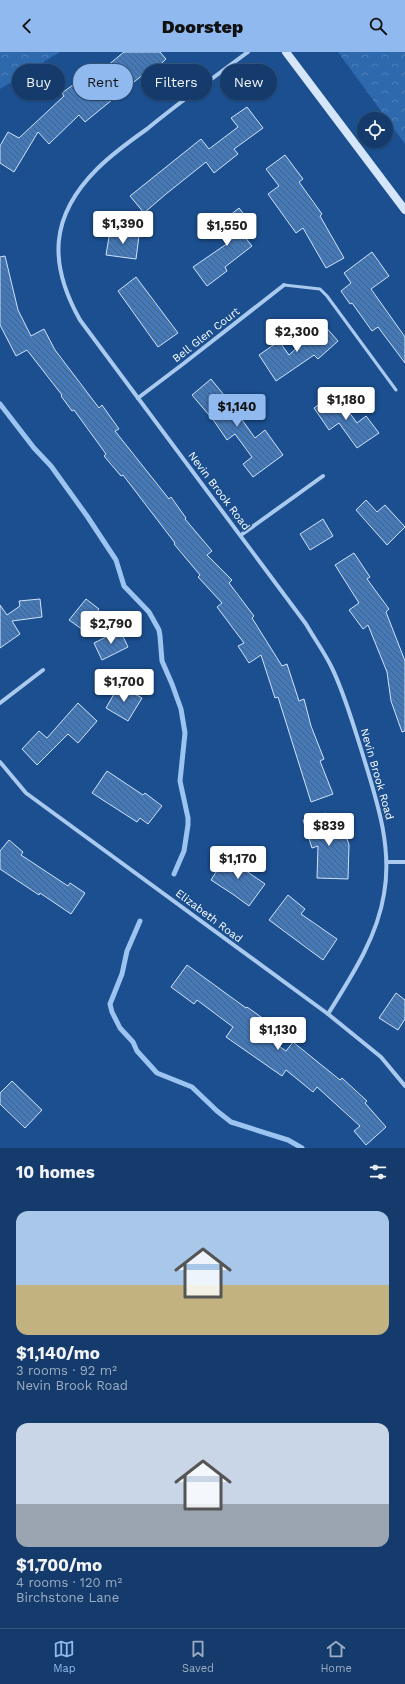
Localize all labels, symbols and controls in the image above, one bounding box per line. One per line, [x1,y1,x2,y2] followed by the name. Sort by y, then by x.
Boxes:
[16,15,38,37] icon: back
[367,15,389,37] icon: search
[162,16,243,37] text: Doorstep
[12,64,65,100] chip: Buy
[73,64,133,100] chip: Rent
[141,64,212,100] chip: Filters
[220,64,277,100] chip: New
[357,112,393,148] map controls
[357,112,393,148] button: locate
[90,211,156,245] pin: $1,390
[194,213,260,247] pin: $1,550
[102,216,144,231] text: $1,390
[206,218,248,233] text: $1,550
[170,305,242,365] street label: Bell Glen Court
[264,319,330,353] pin: $2,300
[275,324,319,339] text: $2,300
[313,387,379,421] pin: $1,180
[327,392,365,407] text: $1,180
[204,394,270,428] pin: $1,140
[218,399,256,414] text: $1,140
[185,449,253,533] street label: Nevin Brook Road
[78,611,144,645] pin: $2,790
[90,616,132,631] text: $2,790
[91,669,157,703] pin: $1,700
[104,674,144,689] text: $1,700
[358,727,396,821] street label: Nevin Brook Road
[305,813,353,847] pin: $839
[313,818,345,833] text: $839
[205,846,271,880] pin: $1,170
[219,851,257,866] text: $1,170
[173,887,245,945] street label: Elizabeth Road
[245,1017,311,1051] pin: $1,130
[259,1022,297,1037] text: $1,130
[367,1161,389,1183] icon: filters
[16,1162,95,1182] text: 10 homes
[167,1237,239,1309] icon: home
[16,1343,100,1363] text: $1,140/mo
[16,1363,117,1378] text: 3 rooms · 92 m²
[16,1378,128,1393] text: Nevin Brook Road
[167,1449,239,1521] icon: home
[16,1555,102,1575] text: $1,700/mo
[16,1575,122,1590] text: 4 rooms · 120 m²
[16,1590,119,1605] text: Birchstone Lane
[53,1638,76,1675] tab: Map
[182,1638,214,1675] tab: Saved
[320,1638,352,1675] tab: Home

